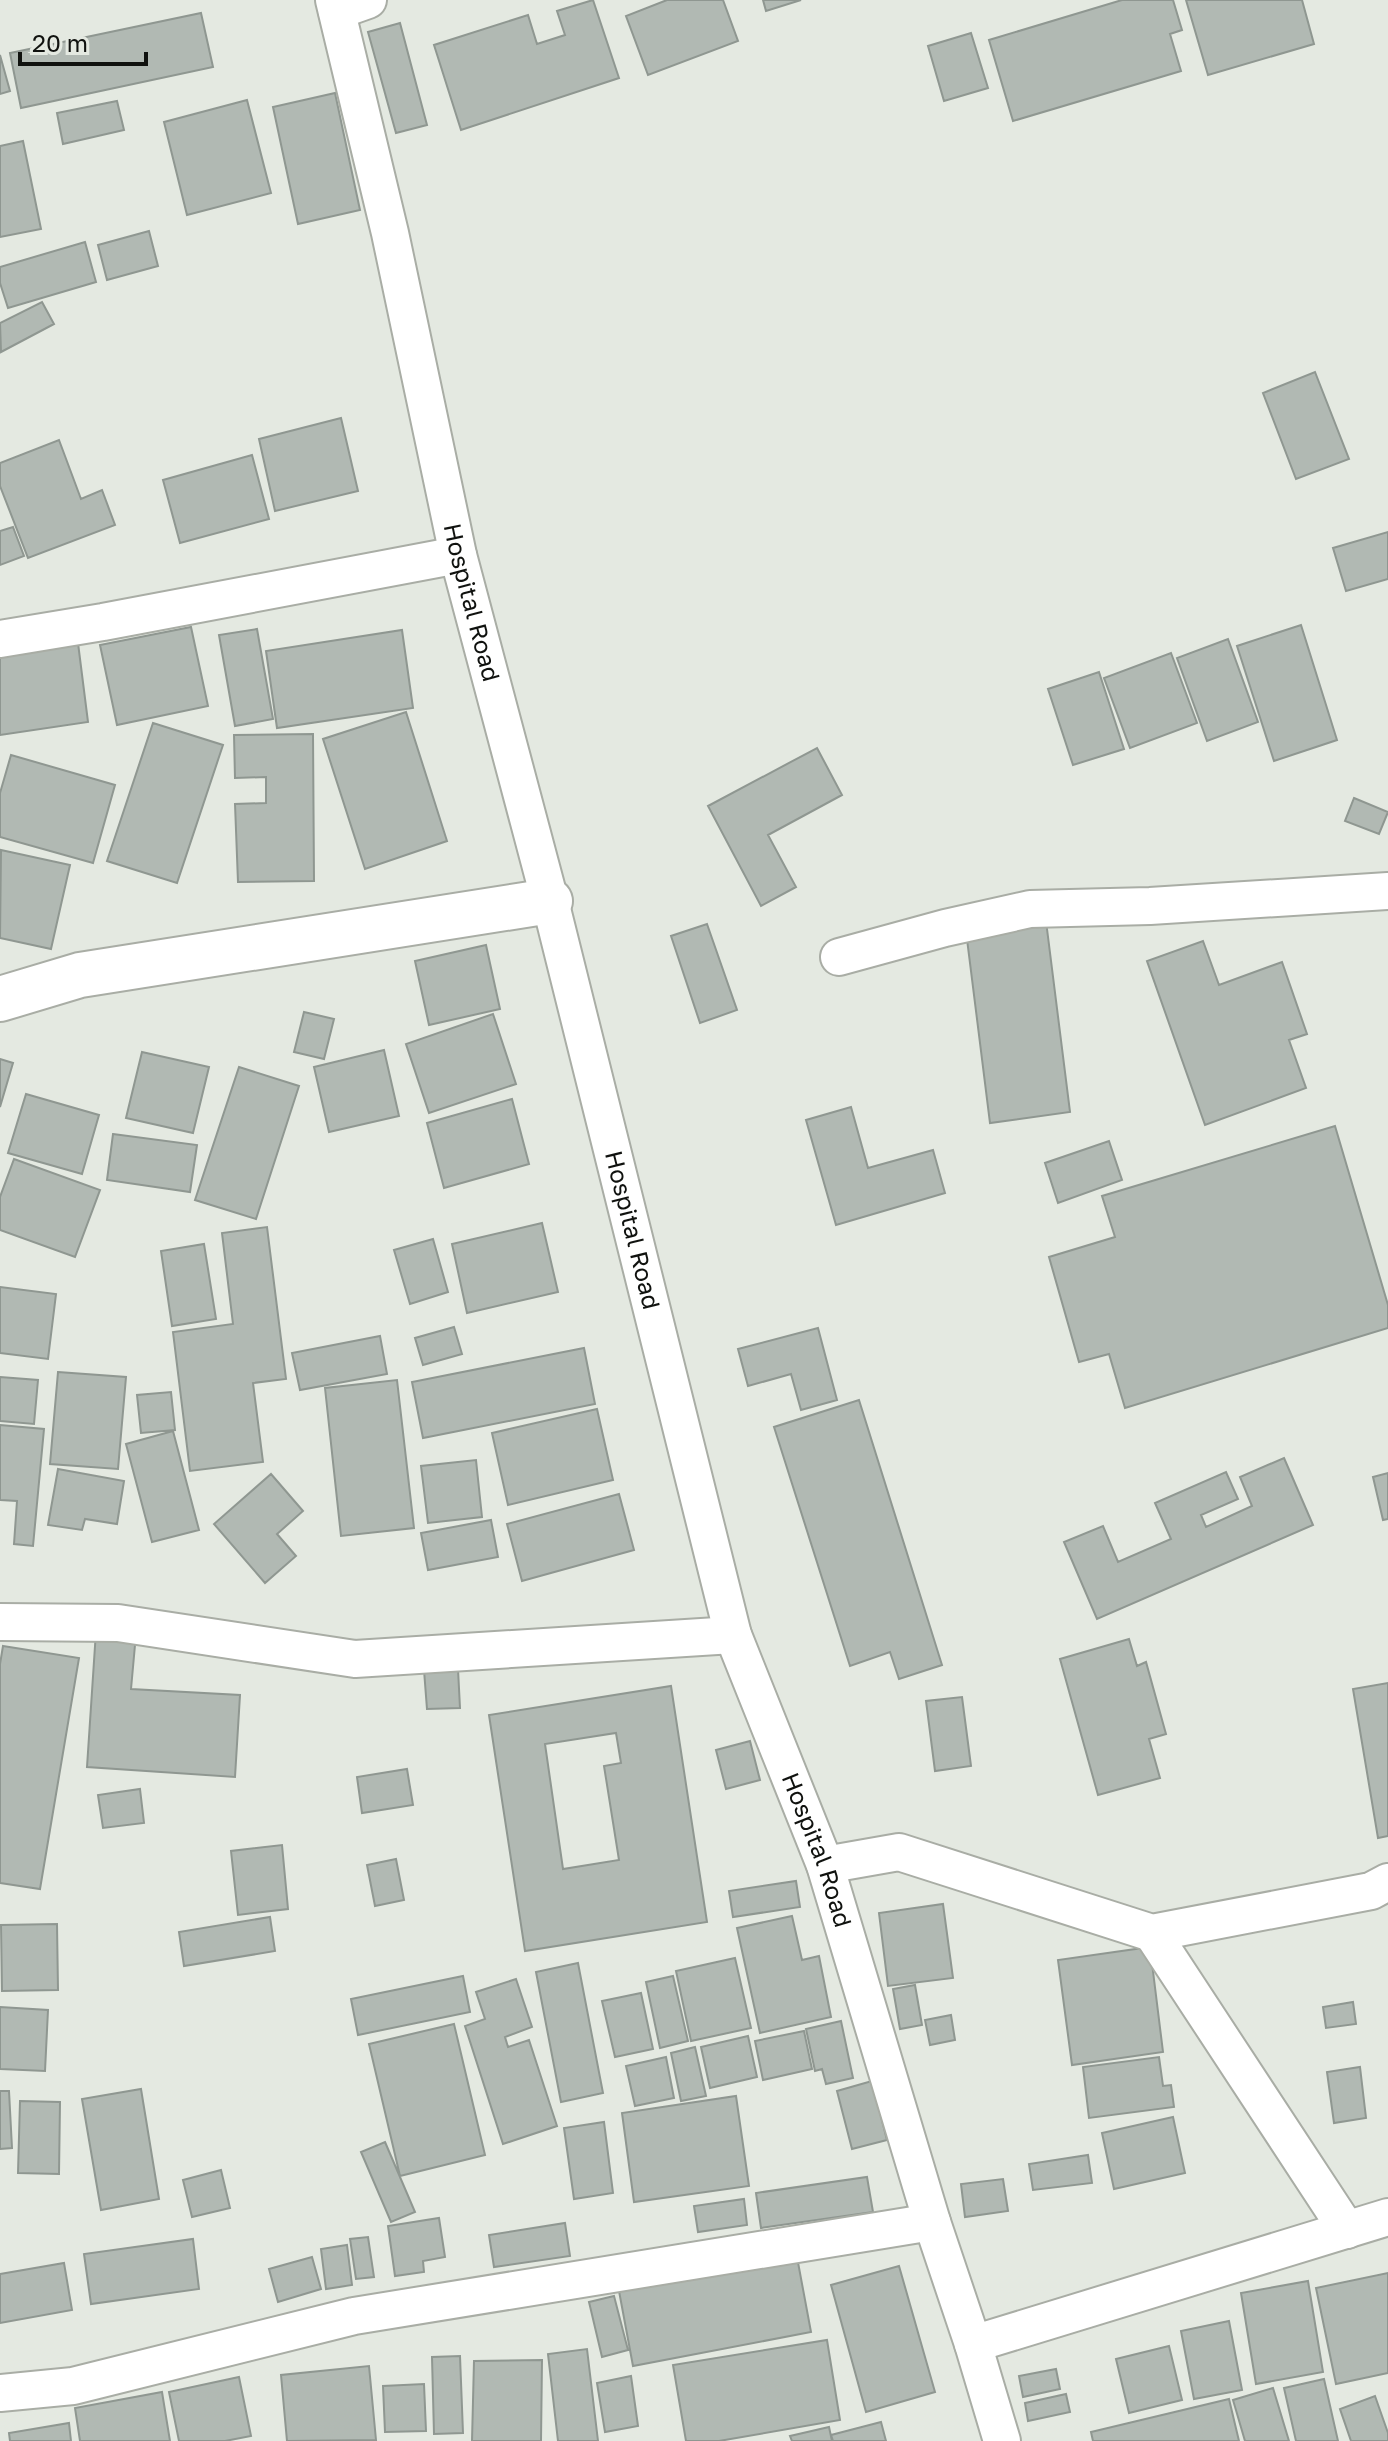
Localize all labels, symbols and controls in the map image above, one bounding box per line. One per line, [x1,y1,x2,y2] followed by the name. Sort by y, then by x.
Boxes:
[20,16,146,66] scale bar
[32,28,88,57] text: 20 m
[439,521,507,684] street label: Hospital Road
[600,1148,667,1312] street label: Hospital Road
[777,1768,859,1930] street label: Hospital Road

